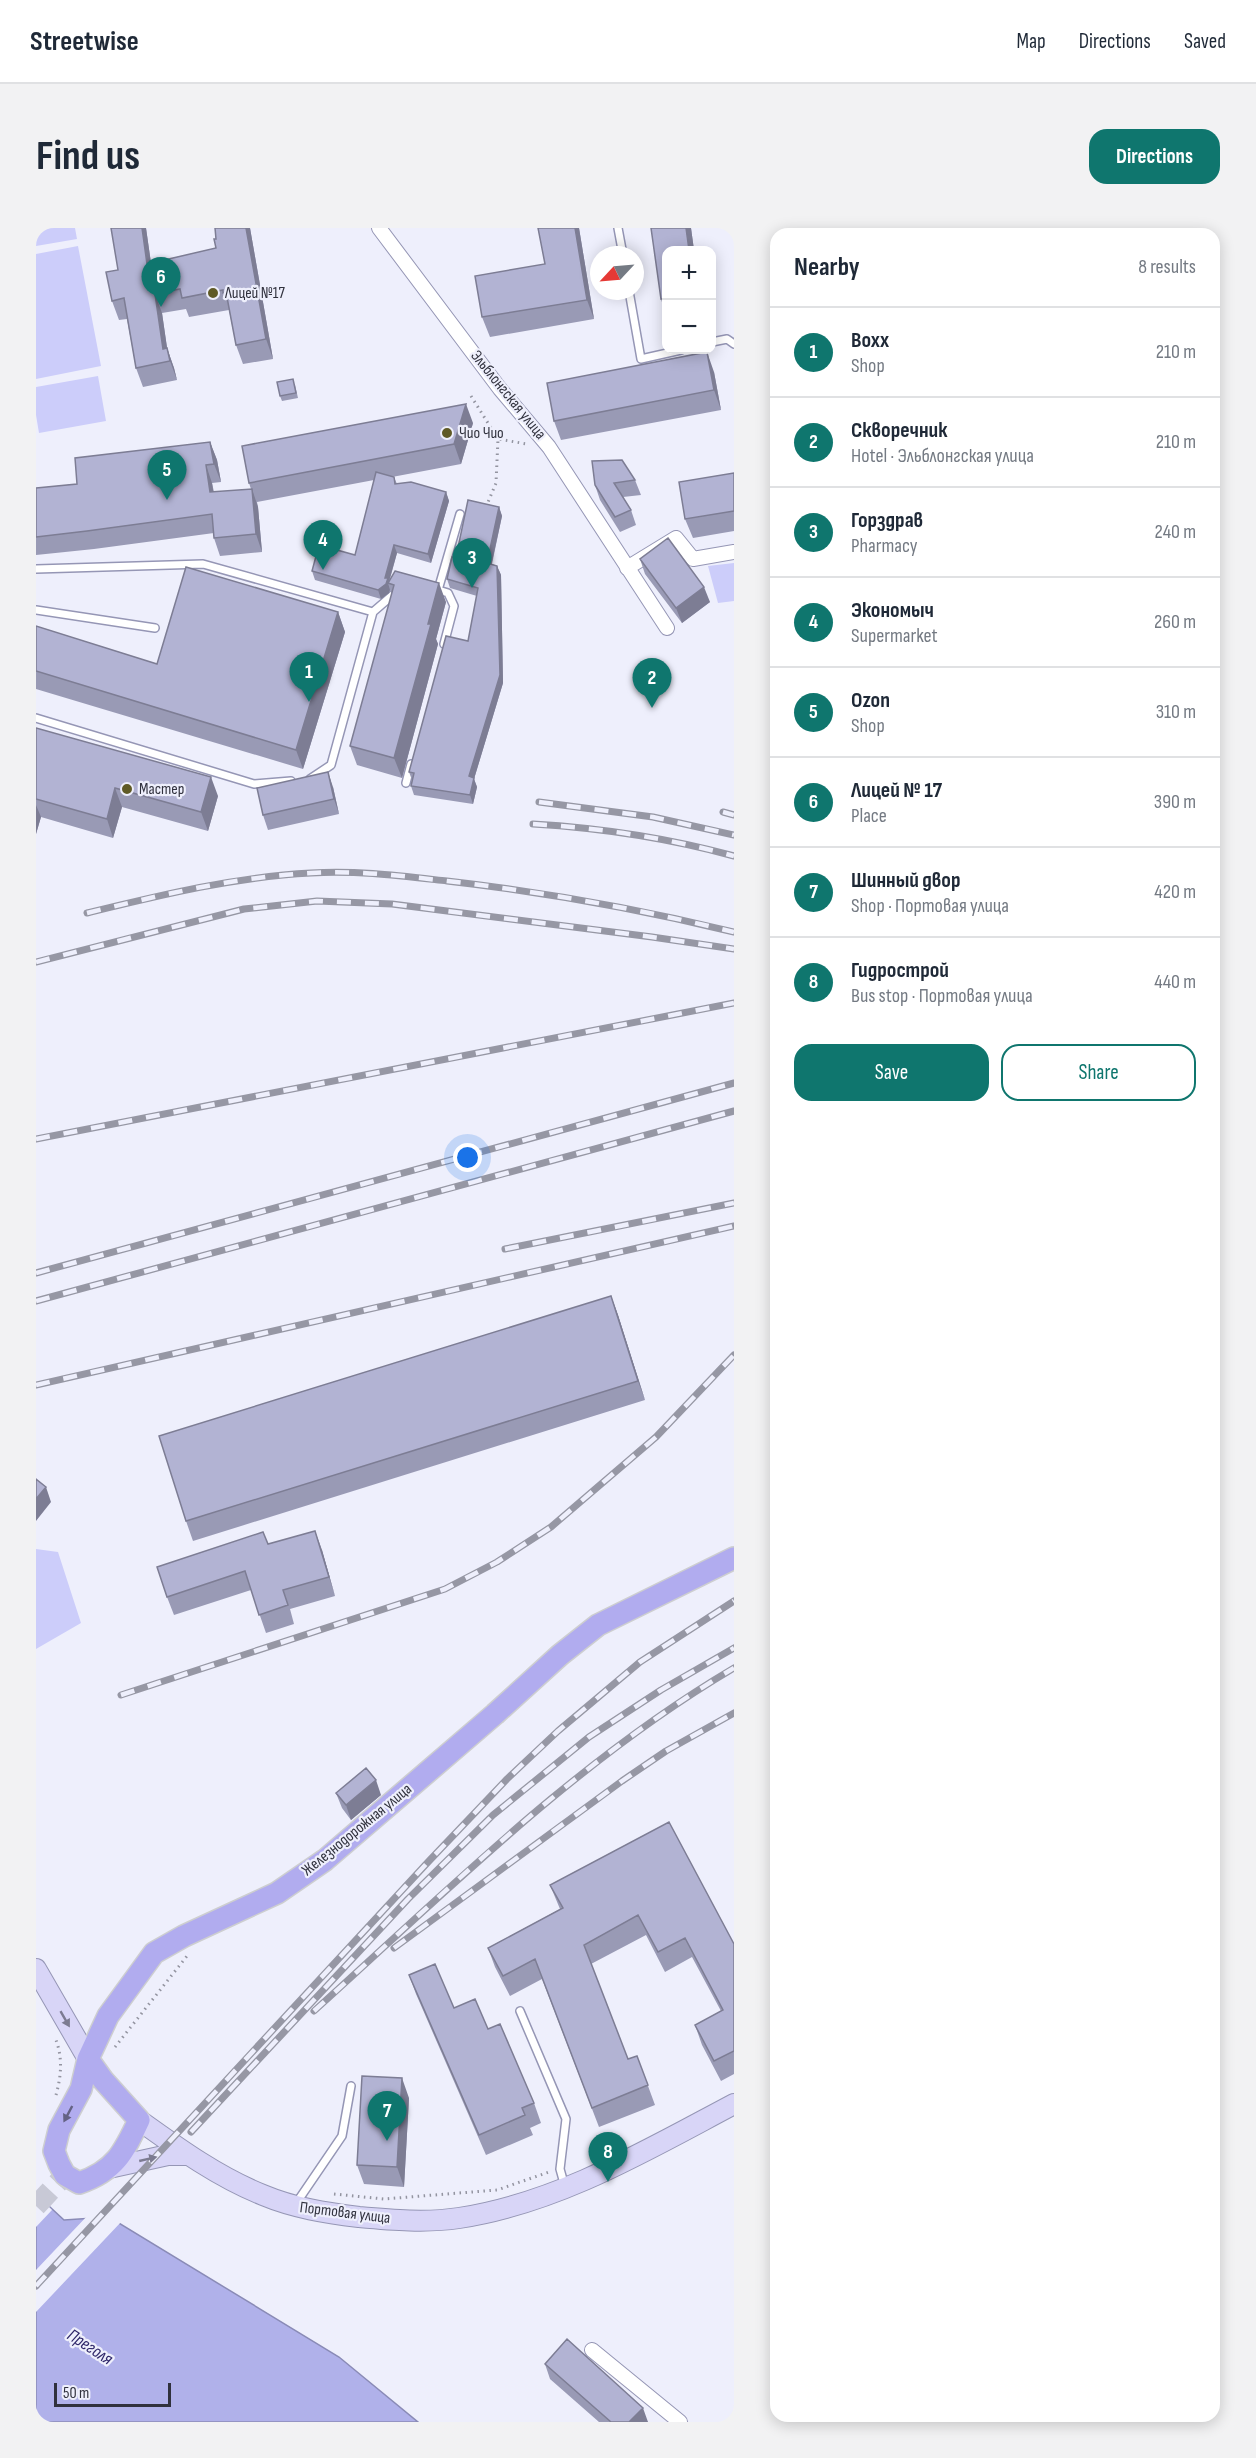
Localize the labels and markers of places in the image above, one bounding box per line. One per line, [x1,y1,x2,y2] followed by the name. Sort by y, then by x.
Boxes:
[142,257,180,307] pin: 6
[224,284,285,303] place label: Лицей №17
[206,286,220,300] marker: Лицей №17
[459,424,504,443] place label: Чио Чио
[440,426,454,440] marker: Чио Чио
[148,450,186,500] pin: 5
[304,520,342,570] pin: 4
[452,538,492,588] pin: 3
[290,652,328,702] pin: 1
[632,658,672,708] pin: 2
[139,780,184,799] place label: Мастер
[120,782,134,796] marker: Мастер
[368,2092,406,2141] pin: 7
[588,2132,628,2182] pin: 8

